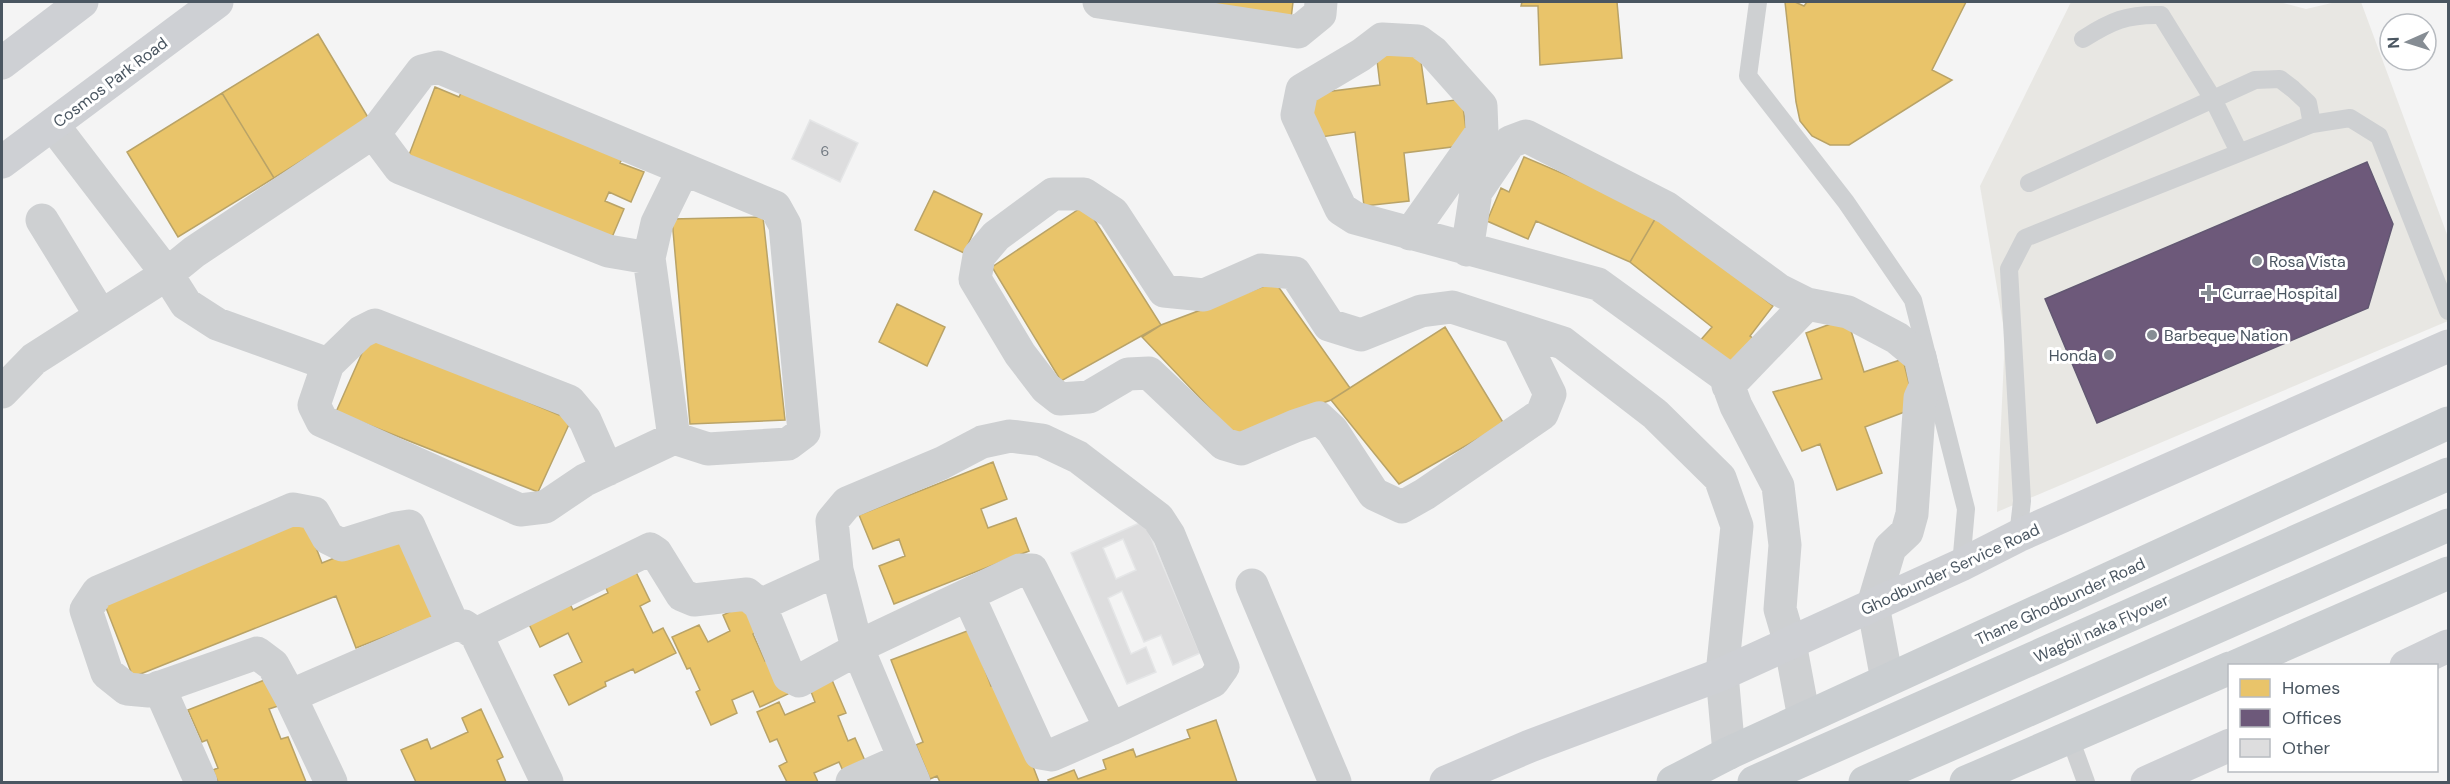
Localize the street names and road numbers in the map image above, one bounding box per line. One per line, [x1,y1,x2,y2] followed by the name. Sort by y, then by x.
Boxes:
[49,32,172,132] street label: Cosmos Park Road
[1857,519,2043,620] street label: Ghodbunder Service Road
[1972,553,2149,650] street label: Thane Ghodbunder Road
[2031,589,2172,668] street label: Wagbil naka Flyover

